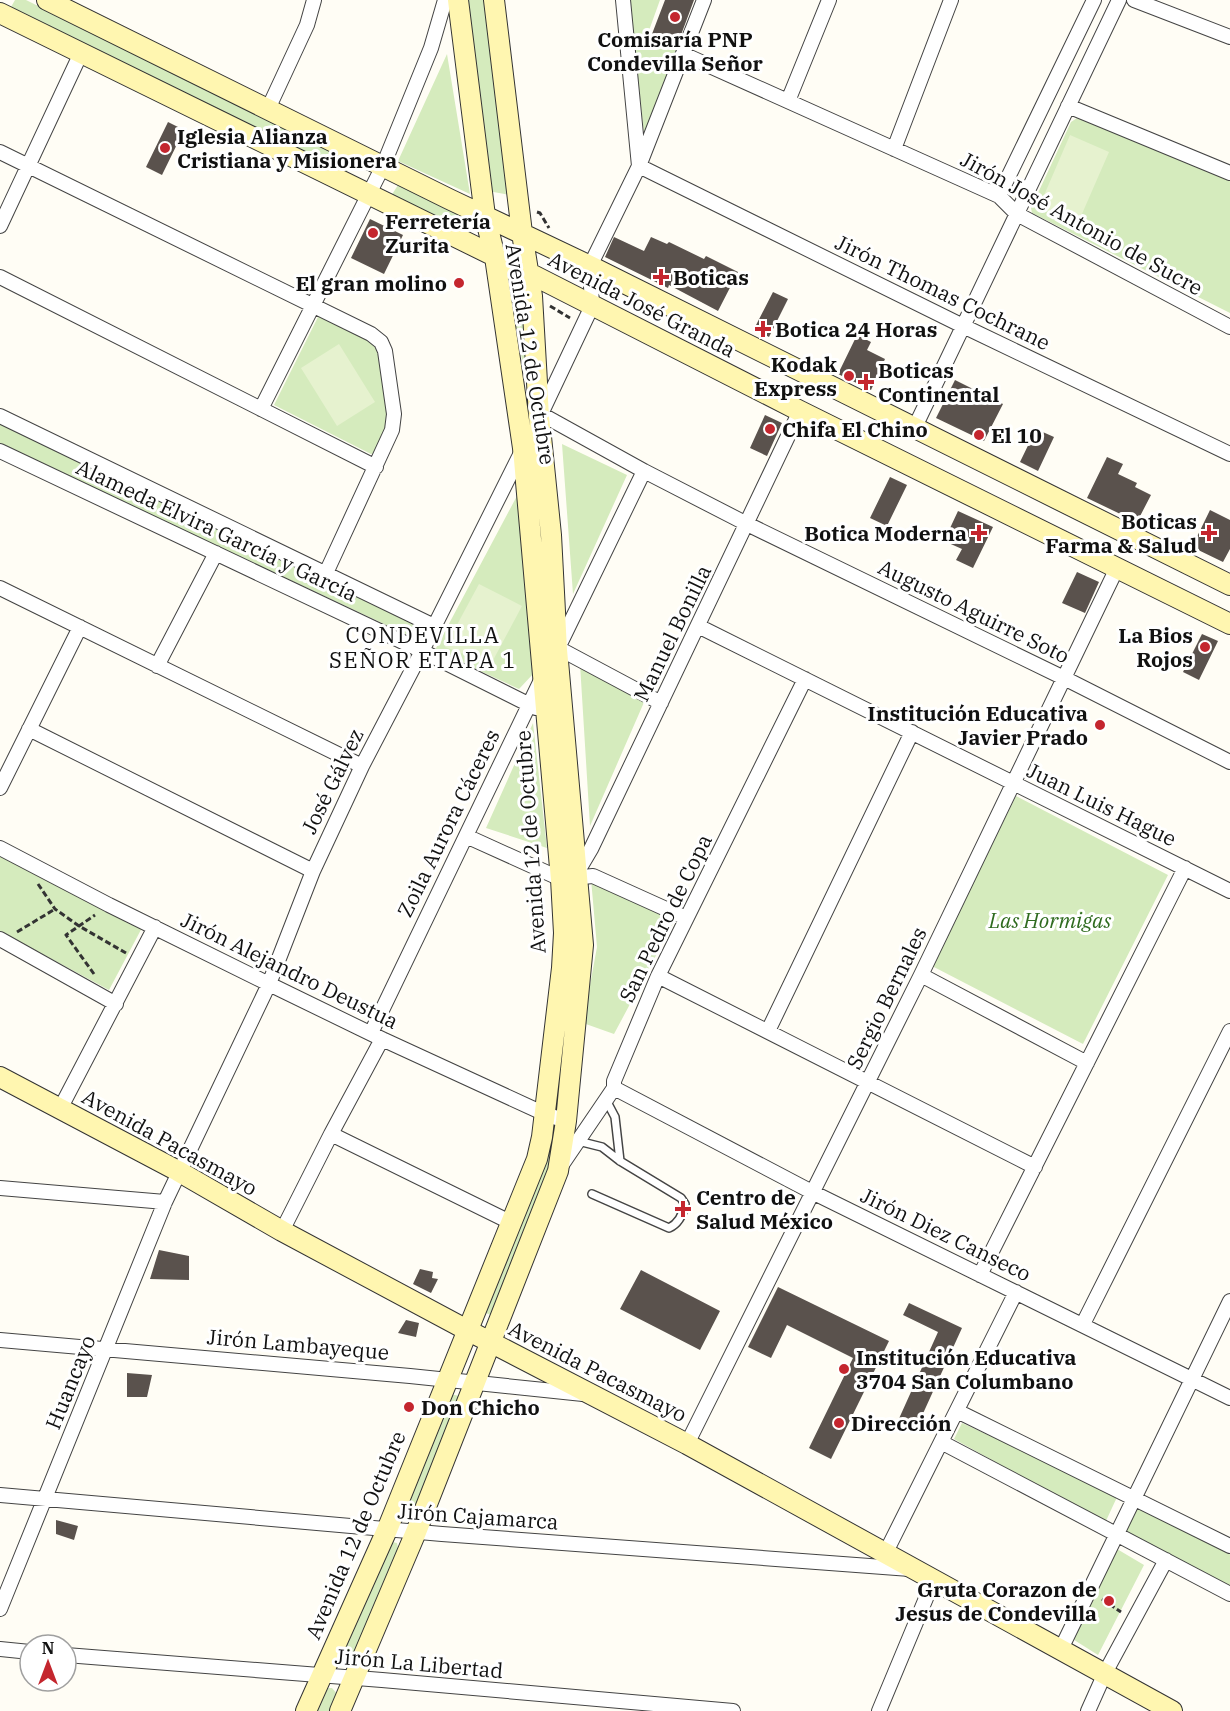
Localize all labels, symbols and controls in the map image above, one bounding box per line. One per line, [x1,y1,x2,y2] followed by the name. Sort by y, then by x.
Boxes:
[668,10,682,24] marker: Comisaría PNP Condevilla Señor
[587,25,764,77] place label: Comisaría PNP Condevilla Señor
[177,122,397,174] place label: Iglesia Alianza Cristiana y Misionera
[158,141,172,155] marker: Iglesia Alianza Cristiana y Misionera
[956,145,1208,301] street label: Jirón José Antonio de Sucre
[385,207,491,259] place label: Ferretería Zurita
[366,226,380,240] marker: Ferretería Zurita
[831,228,1055,356] street label: Jirón Thomas Cochrane
[500,241,562,467] street label: Avenida 12 de Octubre
[544,245,740,363] street label: Avenida José Granda
[673,263,749,291] place label: Boticas
[296,269,447,297] place label: El gran molino
[654,270,668,284] marker: Boticas
[452,276,466,290] marker: El gran molino
[775,315,937,343] place label: Botica 24 Horas
[756,322,770,336] marker: Botica 24 Horas
[754,350,837,402] place label: Kodak Express
[878,356,999,408] place label: Boticas Continental
[842,369,856,383] marker: Kodak Express
[859,375,873,389] marker: Boticas Continental
[782,415,928,443] place label: Chifa El Chino
[991,421,1042,449] place label: El 10
[763,422,777,436] marker: Chifa El Chino
[972,428,986,442] marker: El 10
[72,452,362,608] street label: Alameda Elvira García y García
[1045,507,1197,559] place label: Boticas Farma & Salud
[804,519,967,547] place label: Botica Moderna
[972,526,986,540] marker: Botica Moderna
[1202,526,1216,540] marker: Boticas Farma & Salud
[874,553,1074,669] street label: Augusto Aguirre Soto
[627,560,717,706] street label: Manuel Bonilla
[329,620,517,674] district label: CONDEVILLA SEÑOR ETAPA 1
[1118,621,1193,673] place label: La Bios Rojos
[1198,640,1212,654] marker: La Bios Rojos
[868,699,1088,751] place label: Institución Educativa Javier Prado
[1093,718,1107,732] marker: Institución Educativa Javier Prado
[295,724,369,838] street label: José Gálvez
[390,724,506,922] street label: Zoila Aurora Cáceres
[508,729,552,955] street label: Avenida 12 de Octubre
[1023,756,1181,852] street label: Juan Luis Hague
[612,829,718,1007] street label: San Pedro de Copa
[177,905,403,1035] street label: Jirón Alejandro Deustua
[988,906,1112,934] park label: Las Hormigas
[839,922,933,1074] street label: Sergio Bernales
[77,1082,263,1202] street label: Avenida Pacasmayo
[856,1181,1036,1287] street label: Jirón Diez Canseco
[696,1183,833,1235] place label: Centro de Salud México
[674,1200,692,1218] marker: Centro de Salud México
[504,1314,692,1428] street label: Avenida Pacasmayo
[206,1322,390,1366] street label: Jirón Lambayeque
[38,1331,102,1433] street label: Huancayo
[856,1343,1076,1395] place label: Institución Educativa 3704 San Columbano
[837,1362,851,1376] marker: Institución Educativa 3704 San Columbano
[421,1393,540,1421] place label: Don Chicho
[402,1400,416,1414] marker: Don Chicho
[851,1409,952,1437] place label: Dirección
[832,1416,846,1430] marker: Dirección
[298,1427,412,1643] street label: Avenida 12 de Octubre
[397,1496,559,1536] street label: Jirón Cajamarca
[895,1575,1097,1627] place label: Gruta Corazon de Jesus de Condevilla
[1102,1594,1116,1608] marker: Gruta Corazon de Jesus de Condevilla
[18,1633,78,1693] north arrow
[42,1638,54,1658] text: N
[334,1642,504,1684] street label: Jirón La Libertad

